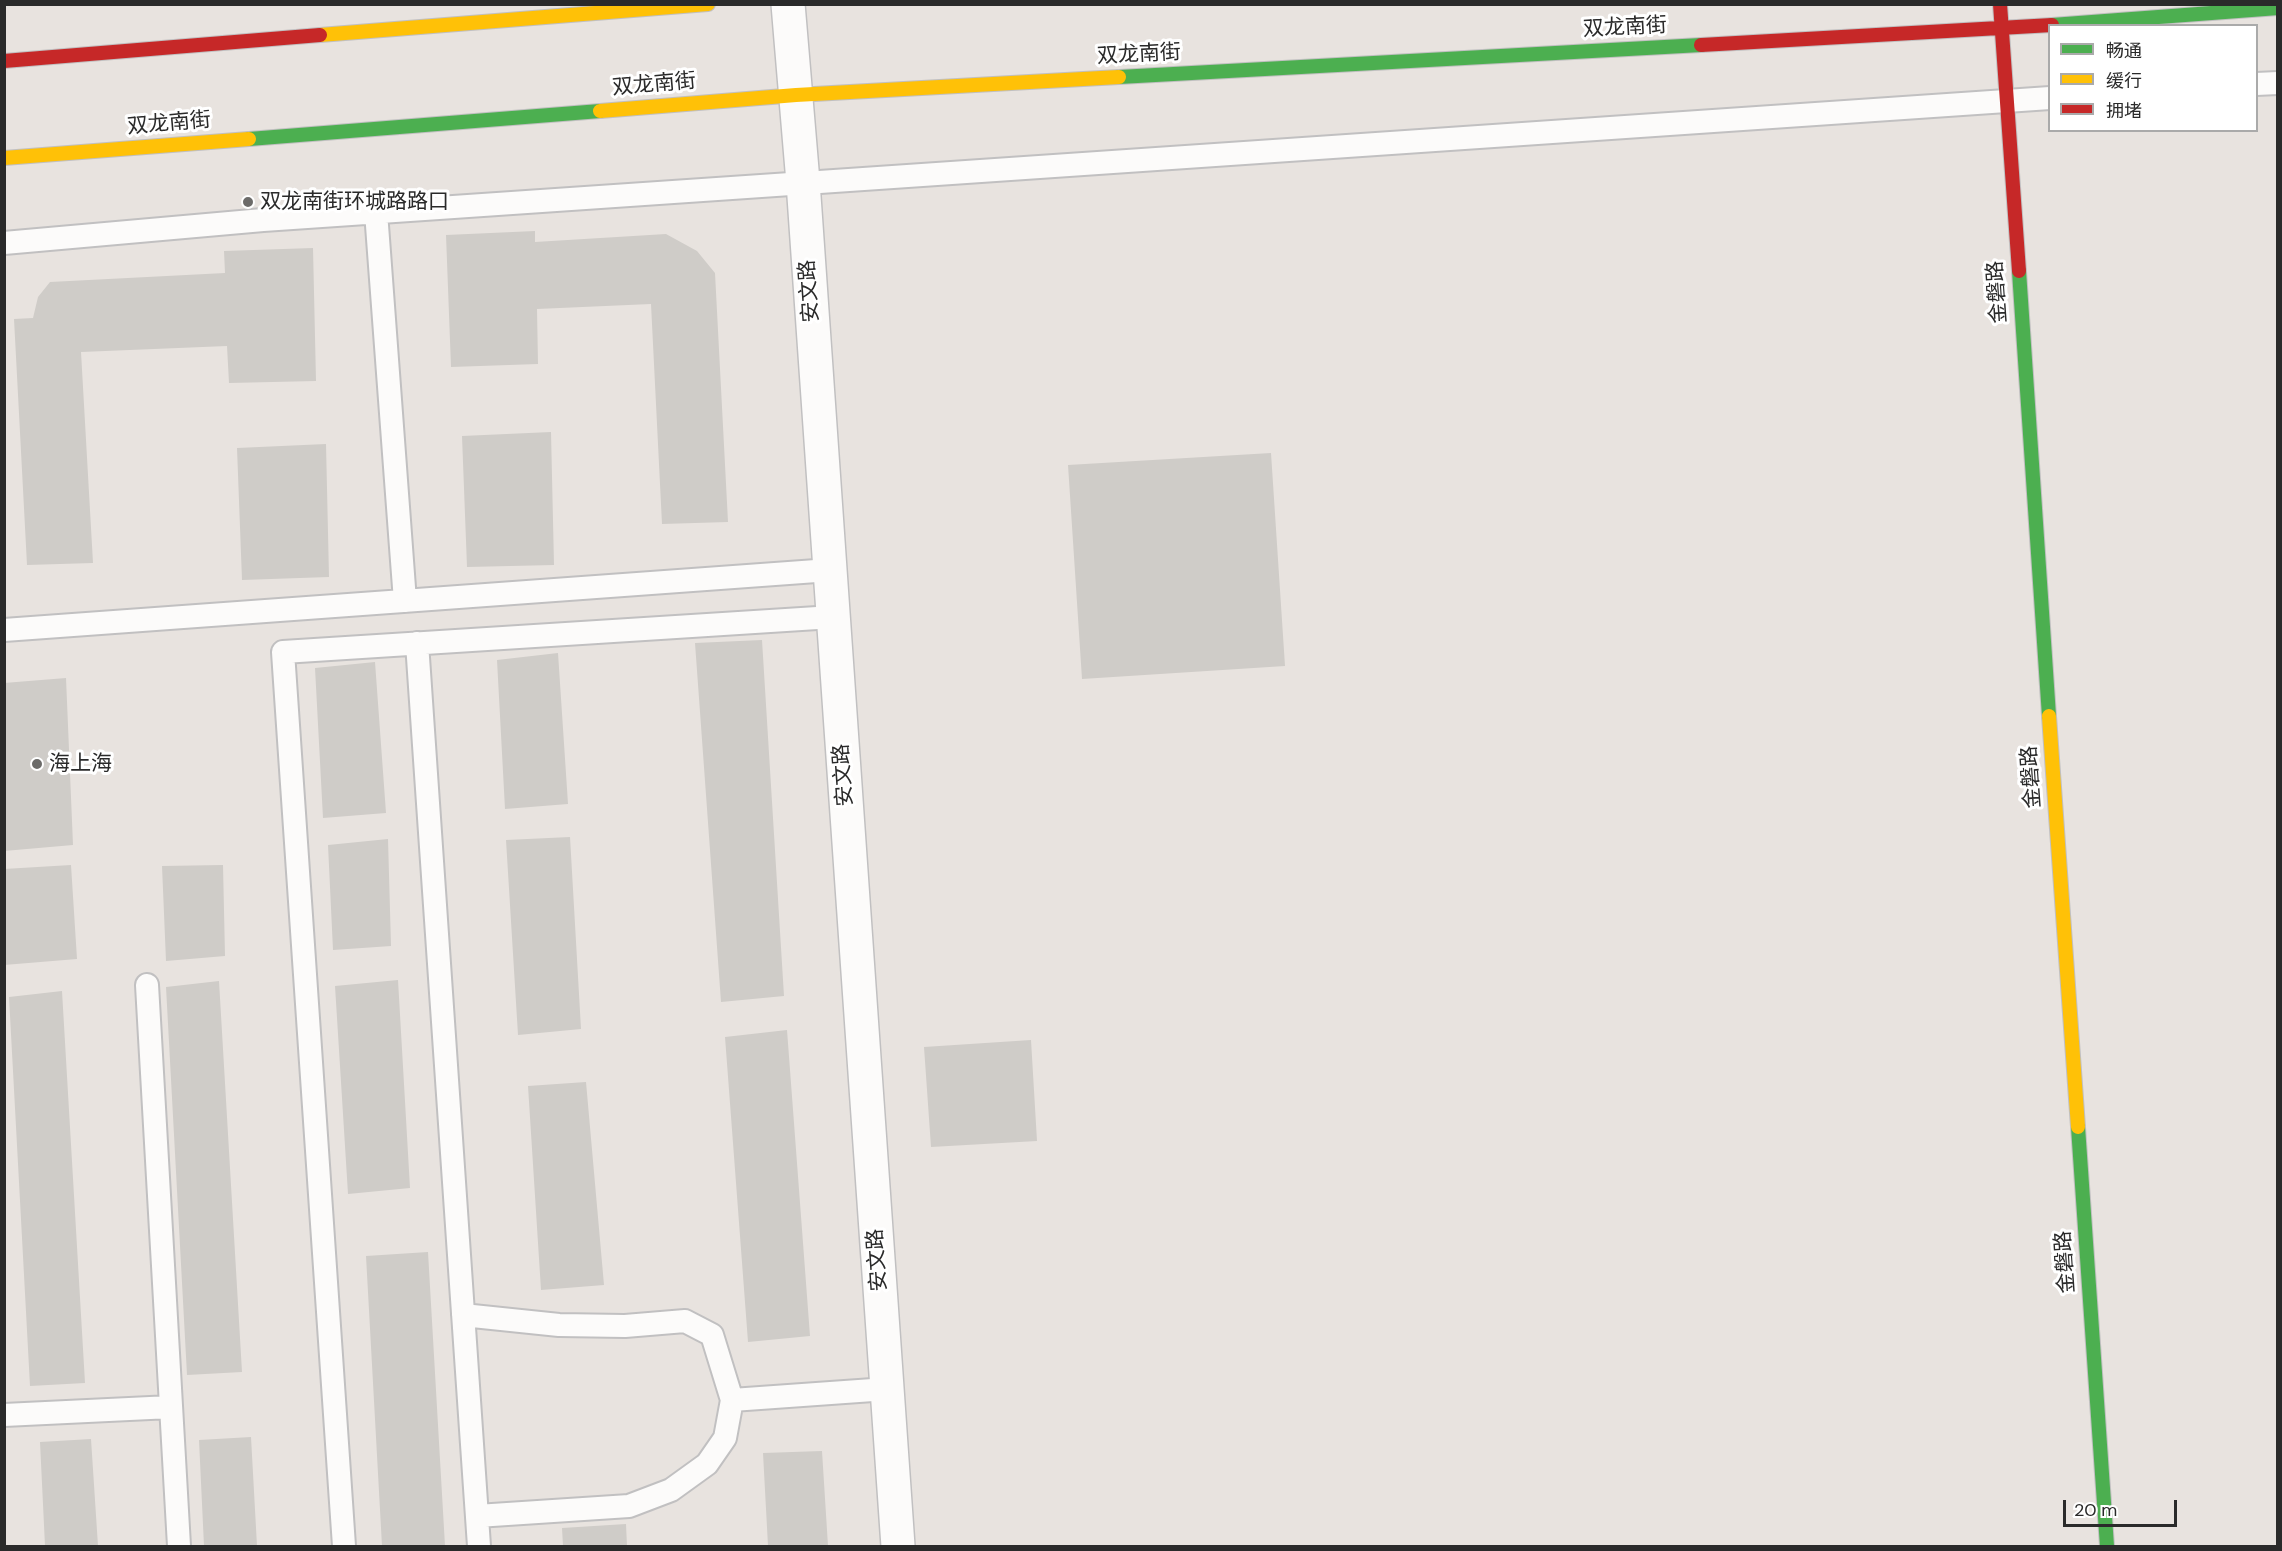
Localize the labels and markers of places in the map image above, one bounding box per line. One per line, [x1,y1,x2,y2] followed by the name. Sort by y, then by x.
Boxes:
[260,189,449,215] place label: 双龙南街环城路路口
[241,195,255,209] marker: 双龙南街环城路路口
[49,751,112,777] place label: 海上海
[30,757,44,771] marker: 海上海

